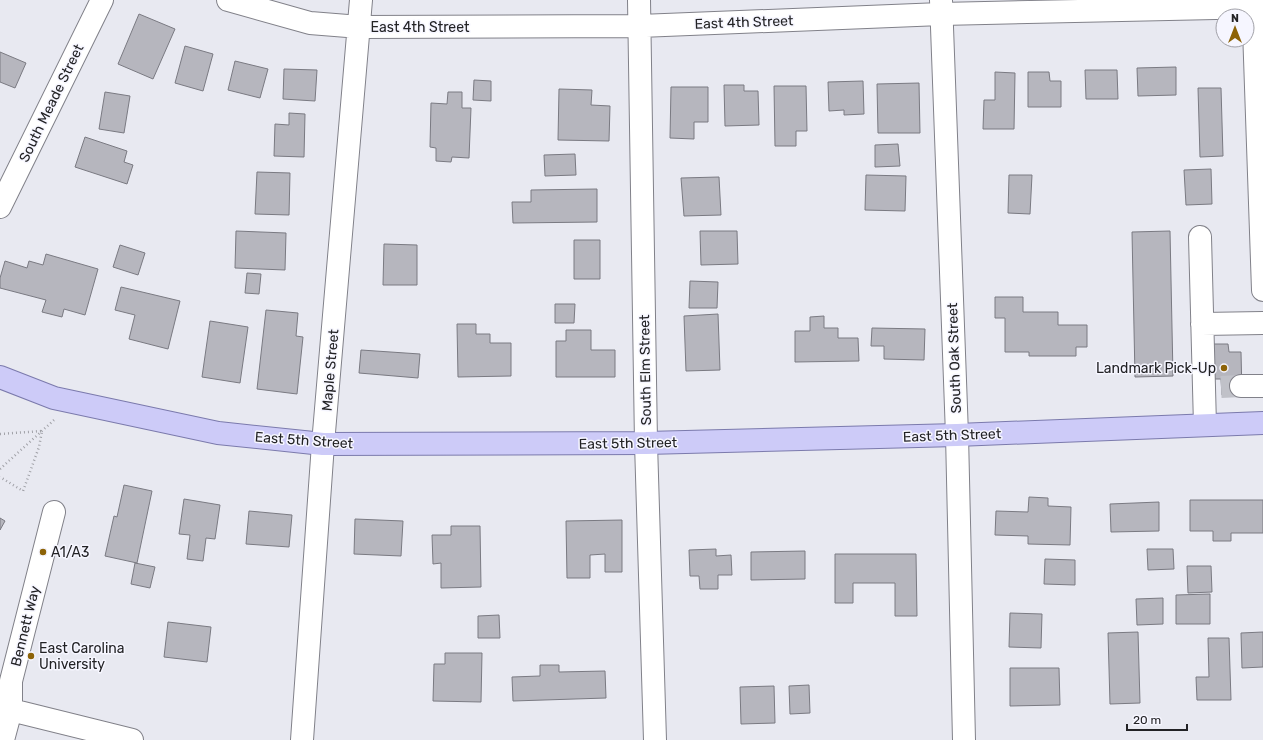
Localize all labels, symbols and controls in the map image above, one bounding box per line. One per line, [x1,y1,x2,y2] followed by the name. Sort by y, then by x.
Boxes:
[1215,8,1255,48] north arrow
[694,12,794,33] street label: East 4th Street
[1231,12,1239,25] text: N
[371,19,470,36] street label: East 4th Street
[15,41,88,165] street label: South Meade Street
[944,302,965,414] street label: South Oak Street
[636,314,655,426] street label: South Elm Street
[318,328,343,412] street label: Maple Street
[1096,360,1216,377] place label: Landmark Pick-Up
[1219,363,1229,373] marker: Landmark Pick-Up
[903,425,1002,446] street label: East 5th Street
[254,429,354,452] street label: East 5th Street
[579,434,678,453] street label: East 5th Street
[51,544,89,561] place label: A1/A3
[38,547,48,557] marker: A1/A3
[7,584,44,668] street label: Bennett Way
[39,640,125,673] place label: East Carolina University
[26,651,36,661] marker: East Carolina University
[1127,706,1187,732] scale bar
[1133,713,1161,727] text: 20 m

